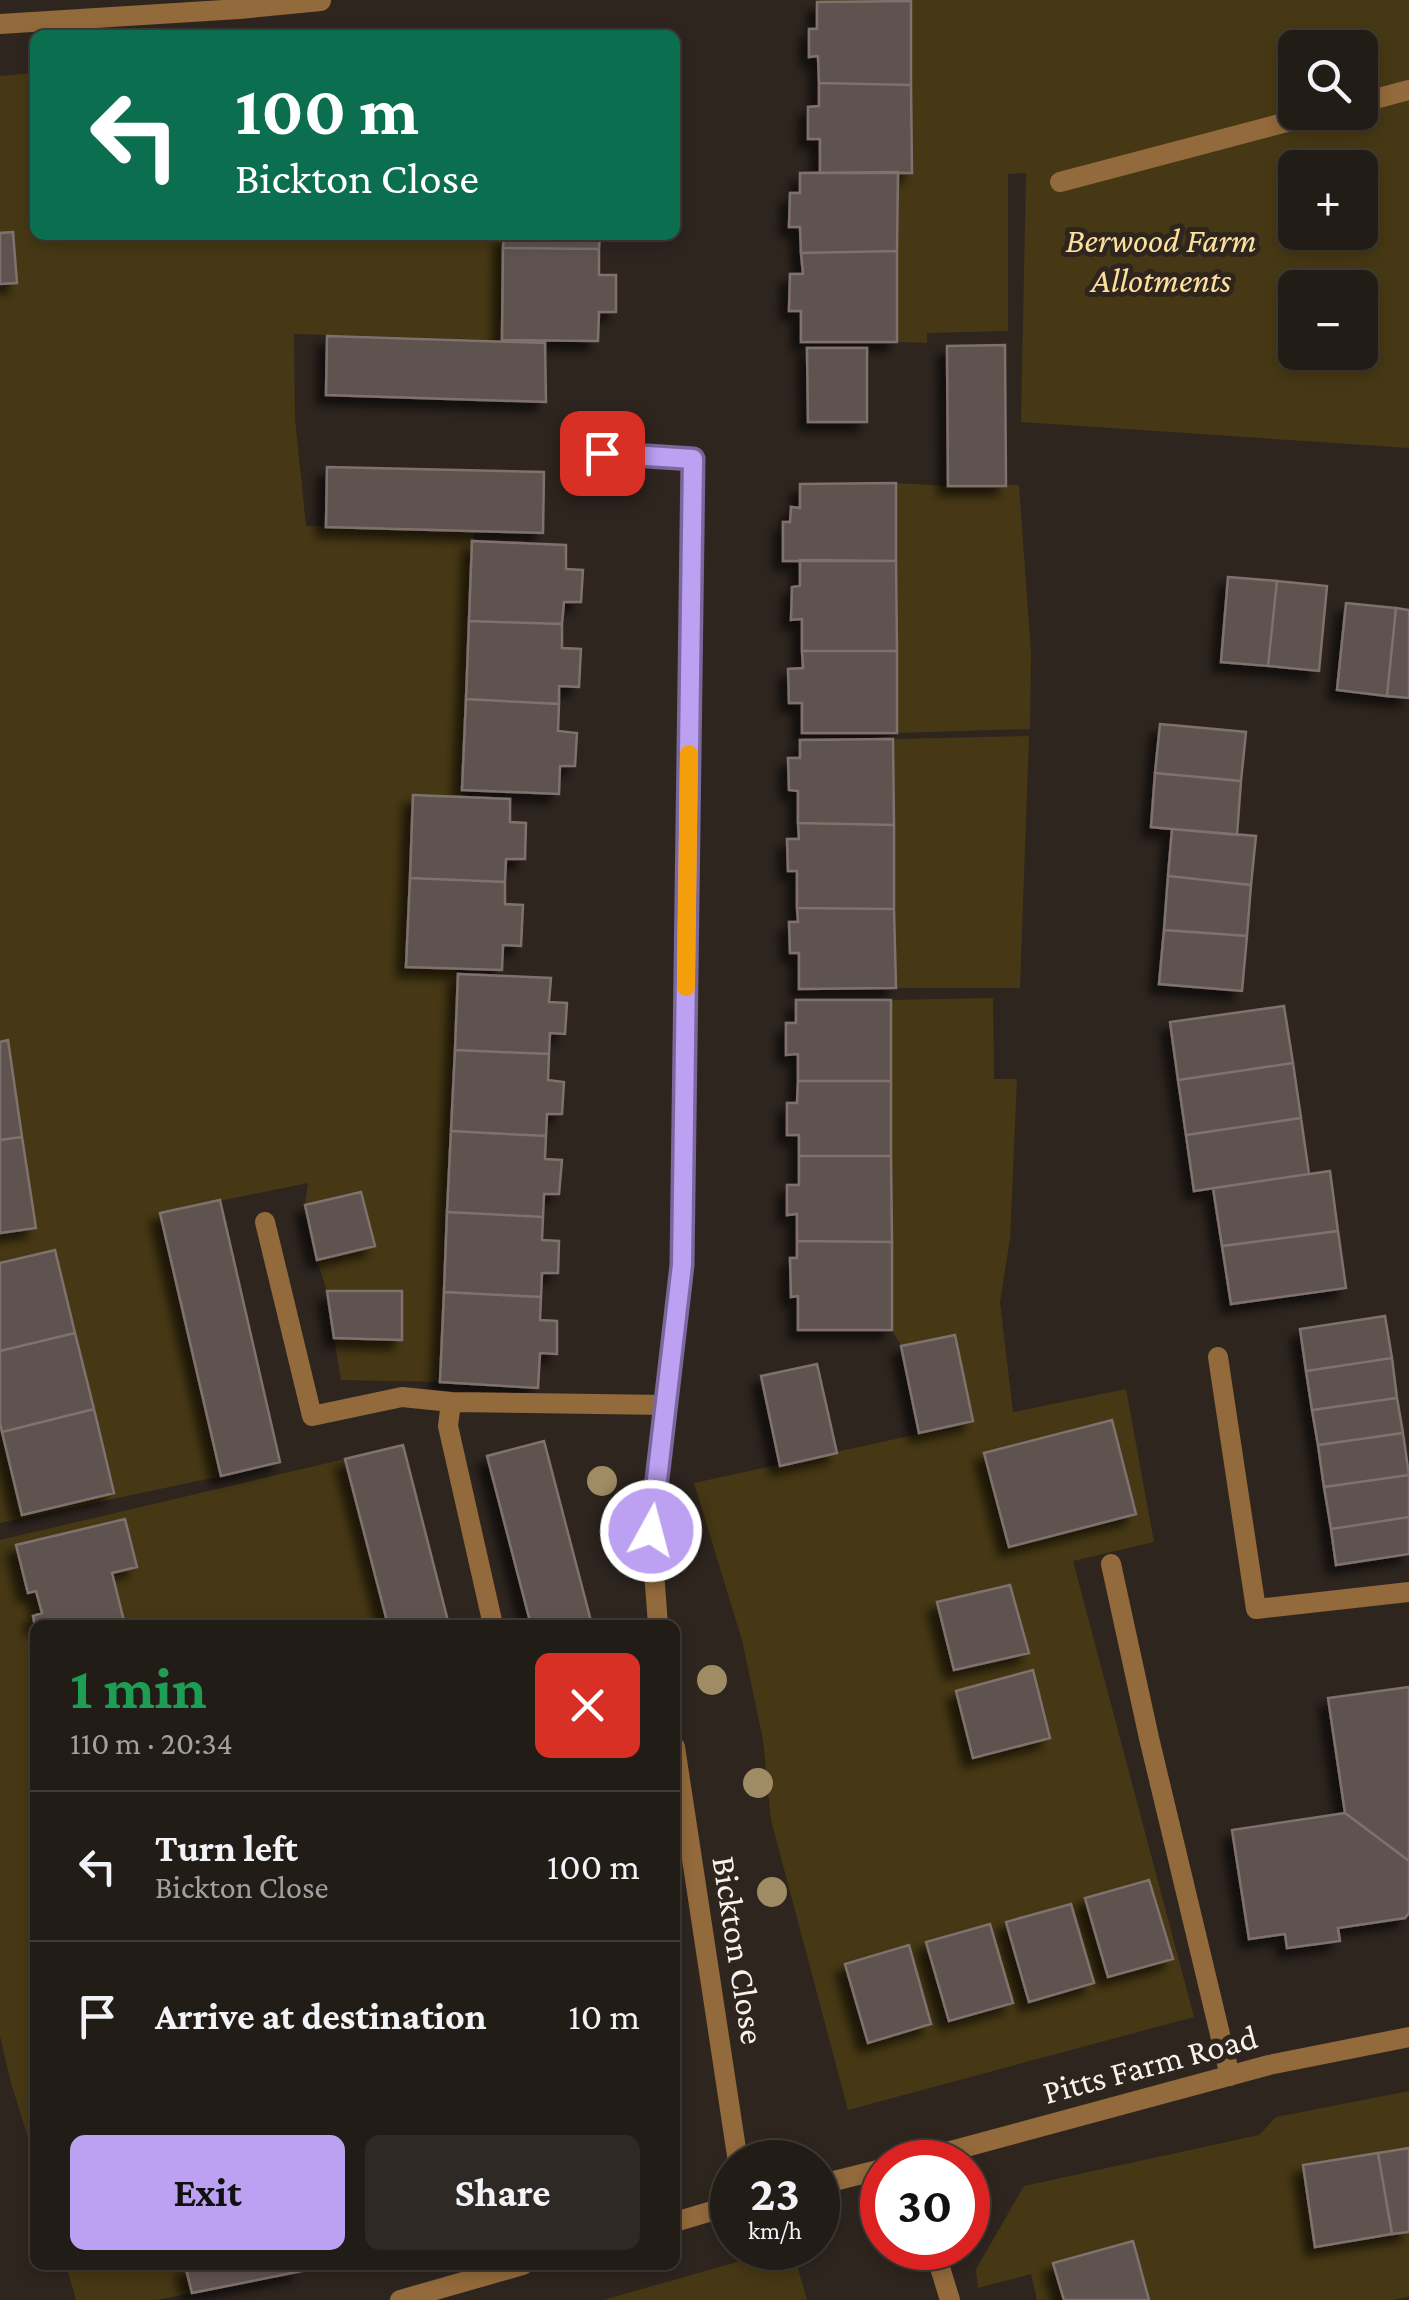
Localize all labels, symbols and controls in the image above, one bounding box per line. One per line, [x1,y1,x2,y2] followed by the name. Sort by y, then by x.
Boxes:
[1278,30,1378,370] map controls
[1278,30,1378,130] button: search
[70,70,200,200] icon: left
[235,71,419,149] text: 100 m
[1278,150,1378,250] button: +
[235,153,479,203] text: Bickton Close
[1065,221,1257,300] park label: Berwood Farm Allotments
[1278,270,1378,370] button: −
[560,411,645,496] pin
[575,426,630,481] icon: arrive
[599,1479,703,1583] position arrow
[535,1653,640,1758] button: close
[70,1654,207,1721] text: 1 min
[70,1725,233,1761] text: 110 m · 20:34
[155,1827,298,1869] text: Turn left
[70,1839,125,1894] icon: left
[547,1845,640,1887] text: 100 m
[704,1853,773,2047] street label: Bickton Close
[155,1869,329,1905] text: Bickton Close
[70,1989,125,2044] icon: arrive
[155,1995,487,2037] text: Arrive at destination
[568,1995,640,2037] text: 10 m
[1039,2017,1262,2112] street label: Pitts Farm Road
[70,2135,345,2250] button: Exit
[365,2135,640,2250] button: Share
[860,2140,990,2270] speed limit sign: 30
[750,2165,800,2221] text: 23
[748,2217,802,2244] text: km/h

